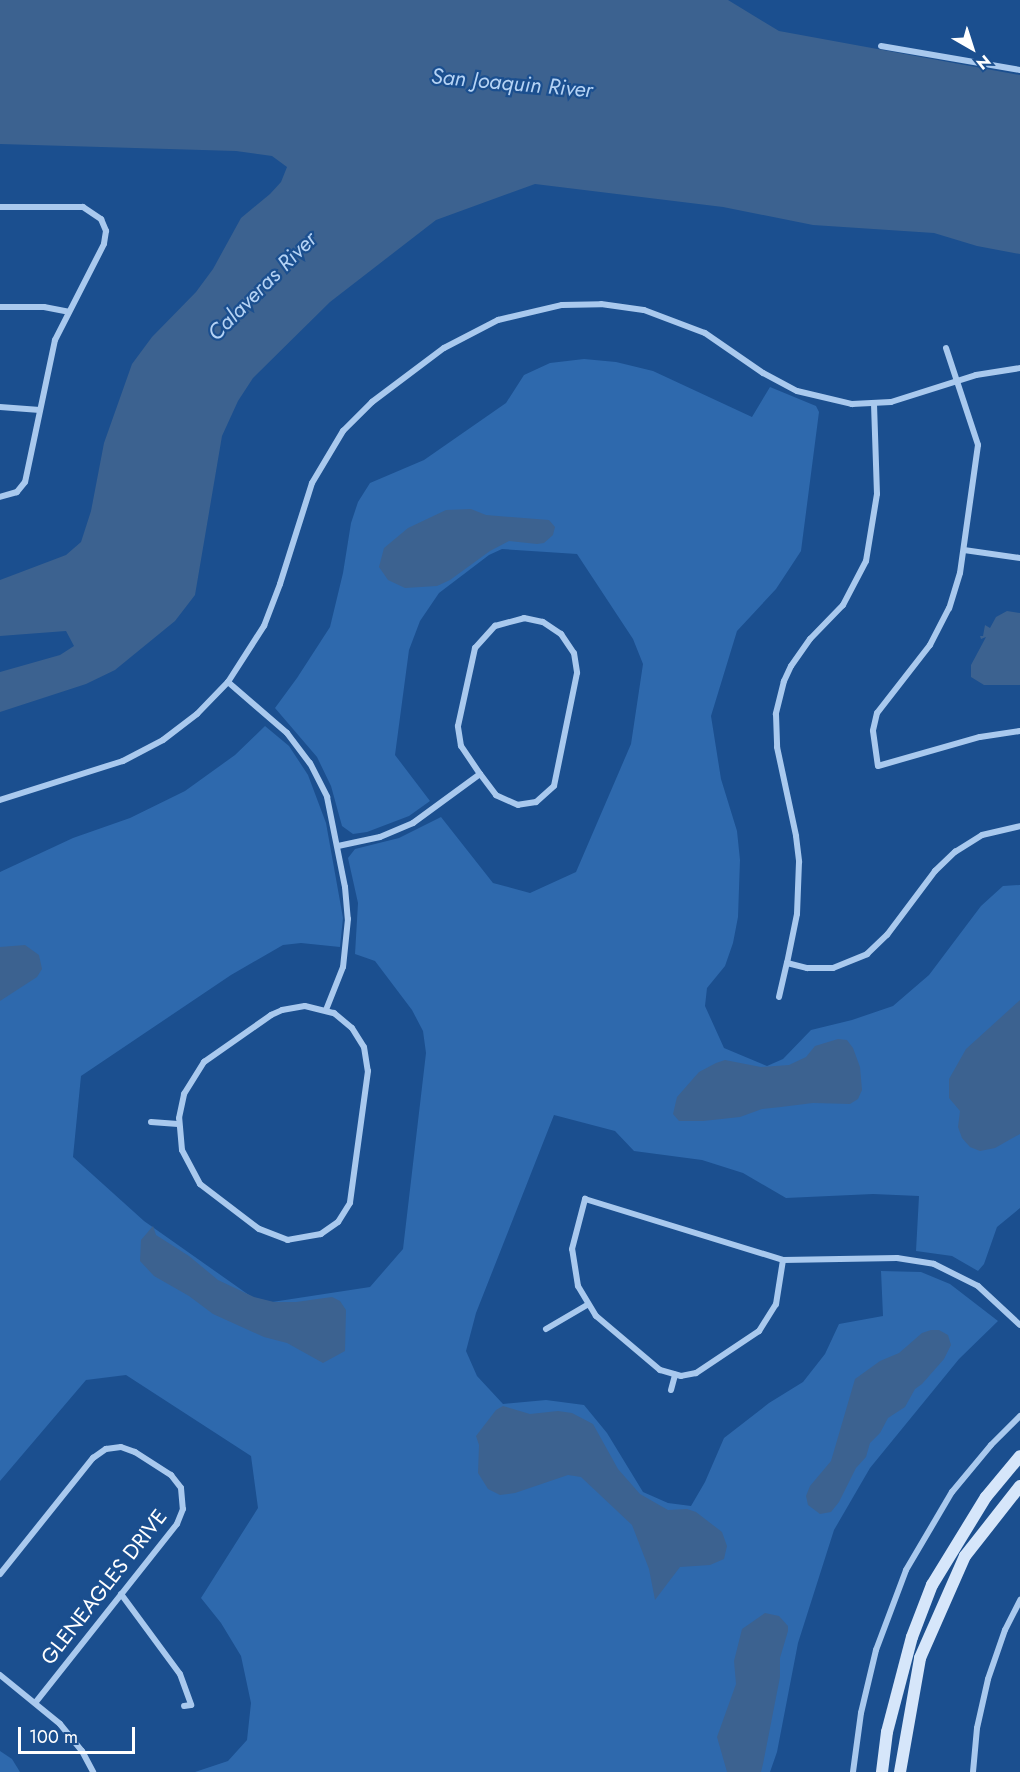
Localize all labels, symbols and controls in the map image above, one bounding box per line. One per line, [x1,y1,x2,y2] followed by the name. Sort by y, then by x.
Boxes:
[942,18,1002,78] north arrow
[971,49,996,75] text: N
[430,63,594,103] water label: San Joaquin River
[202,226,322,346] water label: Calaveras River
[36,1504,172,1670] street label: GLENEAGLES DRIVE
[21,1715,138,1753] scale bar
[29,1724,78,1750] text: 100 m

